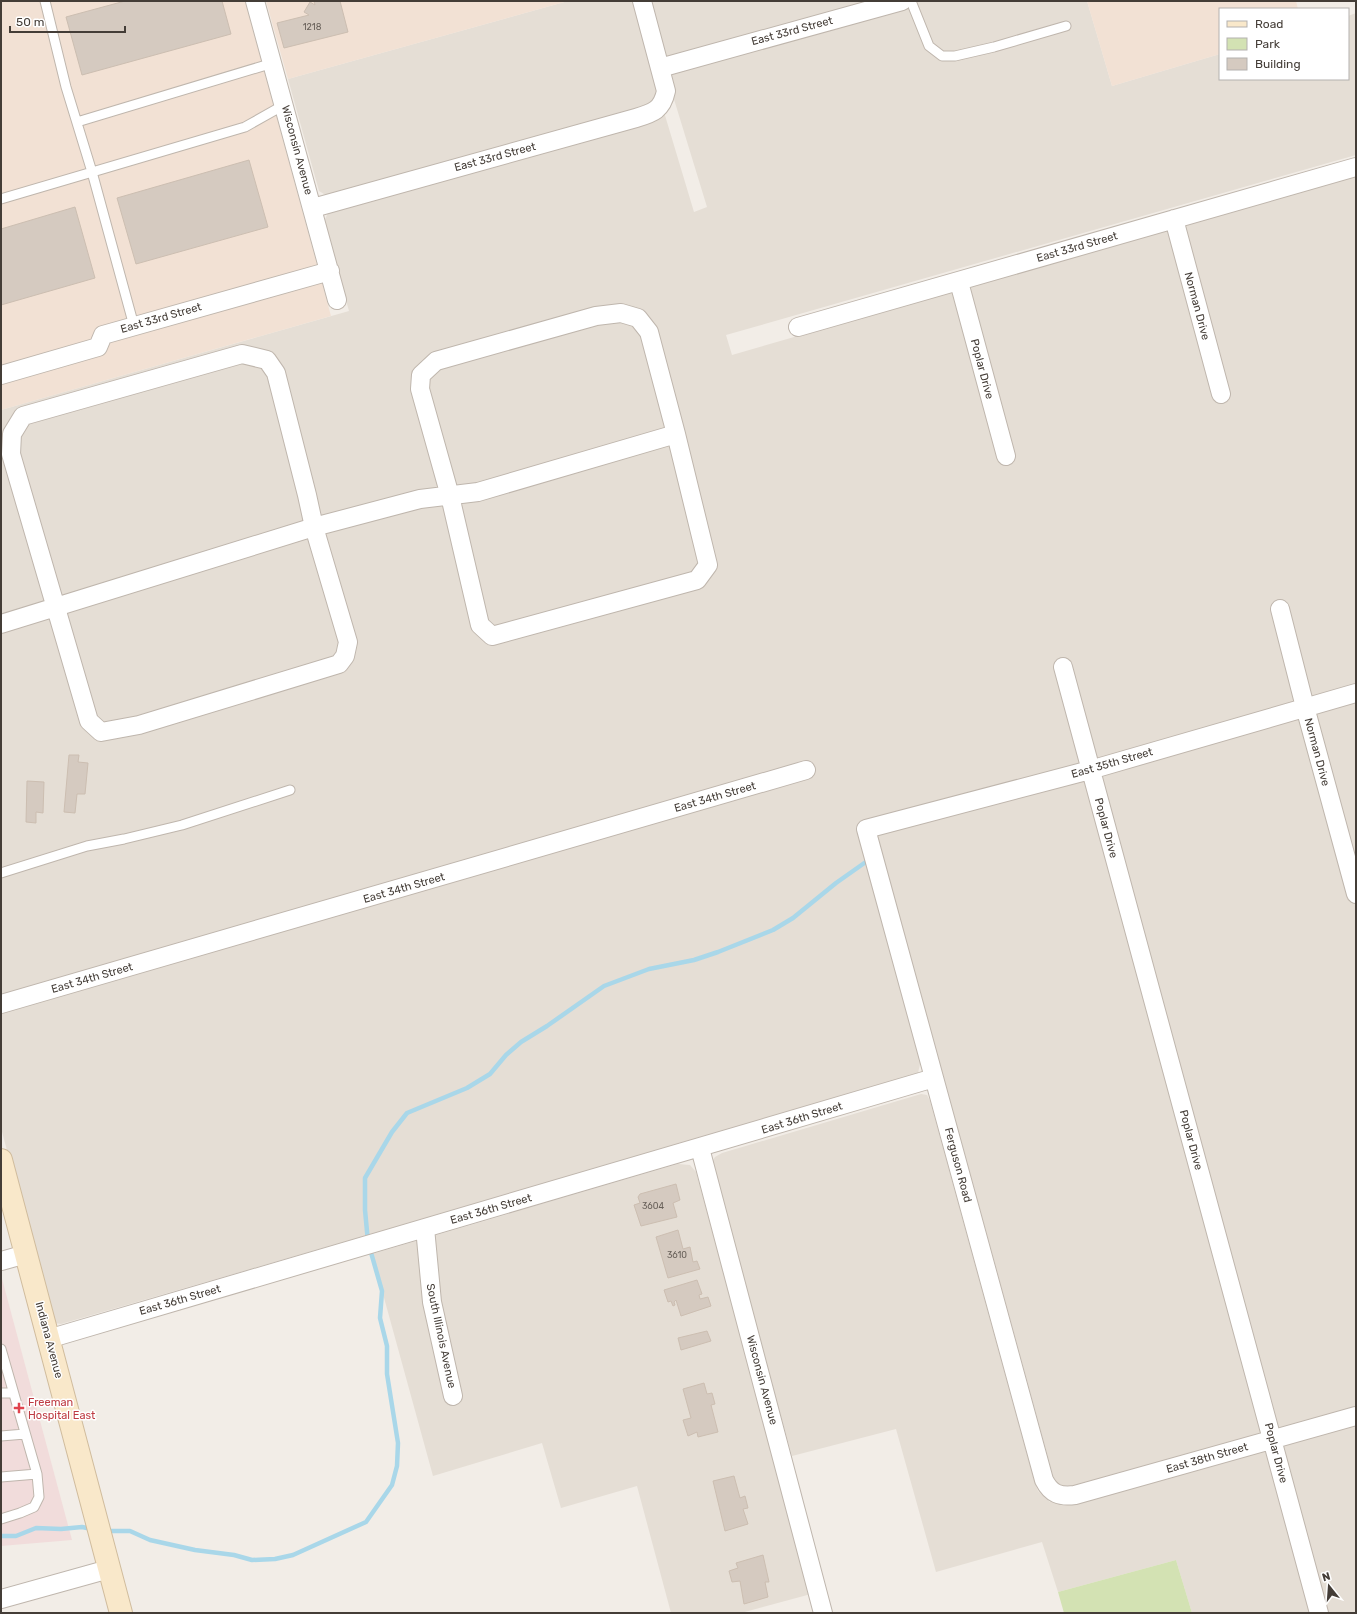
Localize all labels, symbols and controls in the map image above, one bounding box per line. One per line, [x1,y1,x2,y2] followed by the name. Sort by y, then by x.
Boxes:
[10,8,125,34] scale bar
[1219,8,1349,80] legend
[750,14,835,48] street label: East 33rd Street
[16,15,44,29] text: 50 m
[1255,17,1283,31] text: Road
[303,22,322,32] house number: 1218
[1255,37,1281,51] text: Park
[1255,57,1301,71] text: Building
[279,104,315,196] street label: Wisconsin Avenue
[453,140,538,174] street label: East 33rd Street
[1035,229,1120,265] street label: East 33rd Street
[1182,271,1212,341] street label: Norman Drive
[119,300,204,336] street label: East 33rd Street
[968,338,996,400] street label: Poplar Drive
[1302,717,1332,787] street label: Norman Drive
[1070,745,1155,781] street label: East 35th Street
[673,779,758,815] street label: East 34th Street
[1092,797,1120,859] street label: Poplar Drive
[362,870,447,906] street label: East 34th Street
[50,960,135,996] street label: East 34th Street
[760,1099,845,1137] street label: East 36th Street
[1177,1109,1205,1171] street label: Poplar Drive
[942,1126,974,1204] street label: Ferguson Road
[449,1191,534,1227] street label: East 36th Street
[642,1201,664,1211] house number: 3604
[667,1250,687,1260] house number: 3610
[138,1282,223,1318] street label: East 36th Street
[424,1282,458,1390] street label: South Illinois Avenue
[33,1300,65,1380] street label: Indiana Avenue
[744,1334,780,1426] street label: Wisconsin Avenue
[28,1396,96,1422] place label: Freeman Hospital East
[13,1402,25,1414] marker: Freeman Hospital East
[1262,1422,1290,1484] street label: Poplar Drive
[1165,1440,1250,1476] street label: East 38th Street
[1309,1566,1349,1606] north arrow
[1321,1570,1332,1584] text: N

